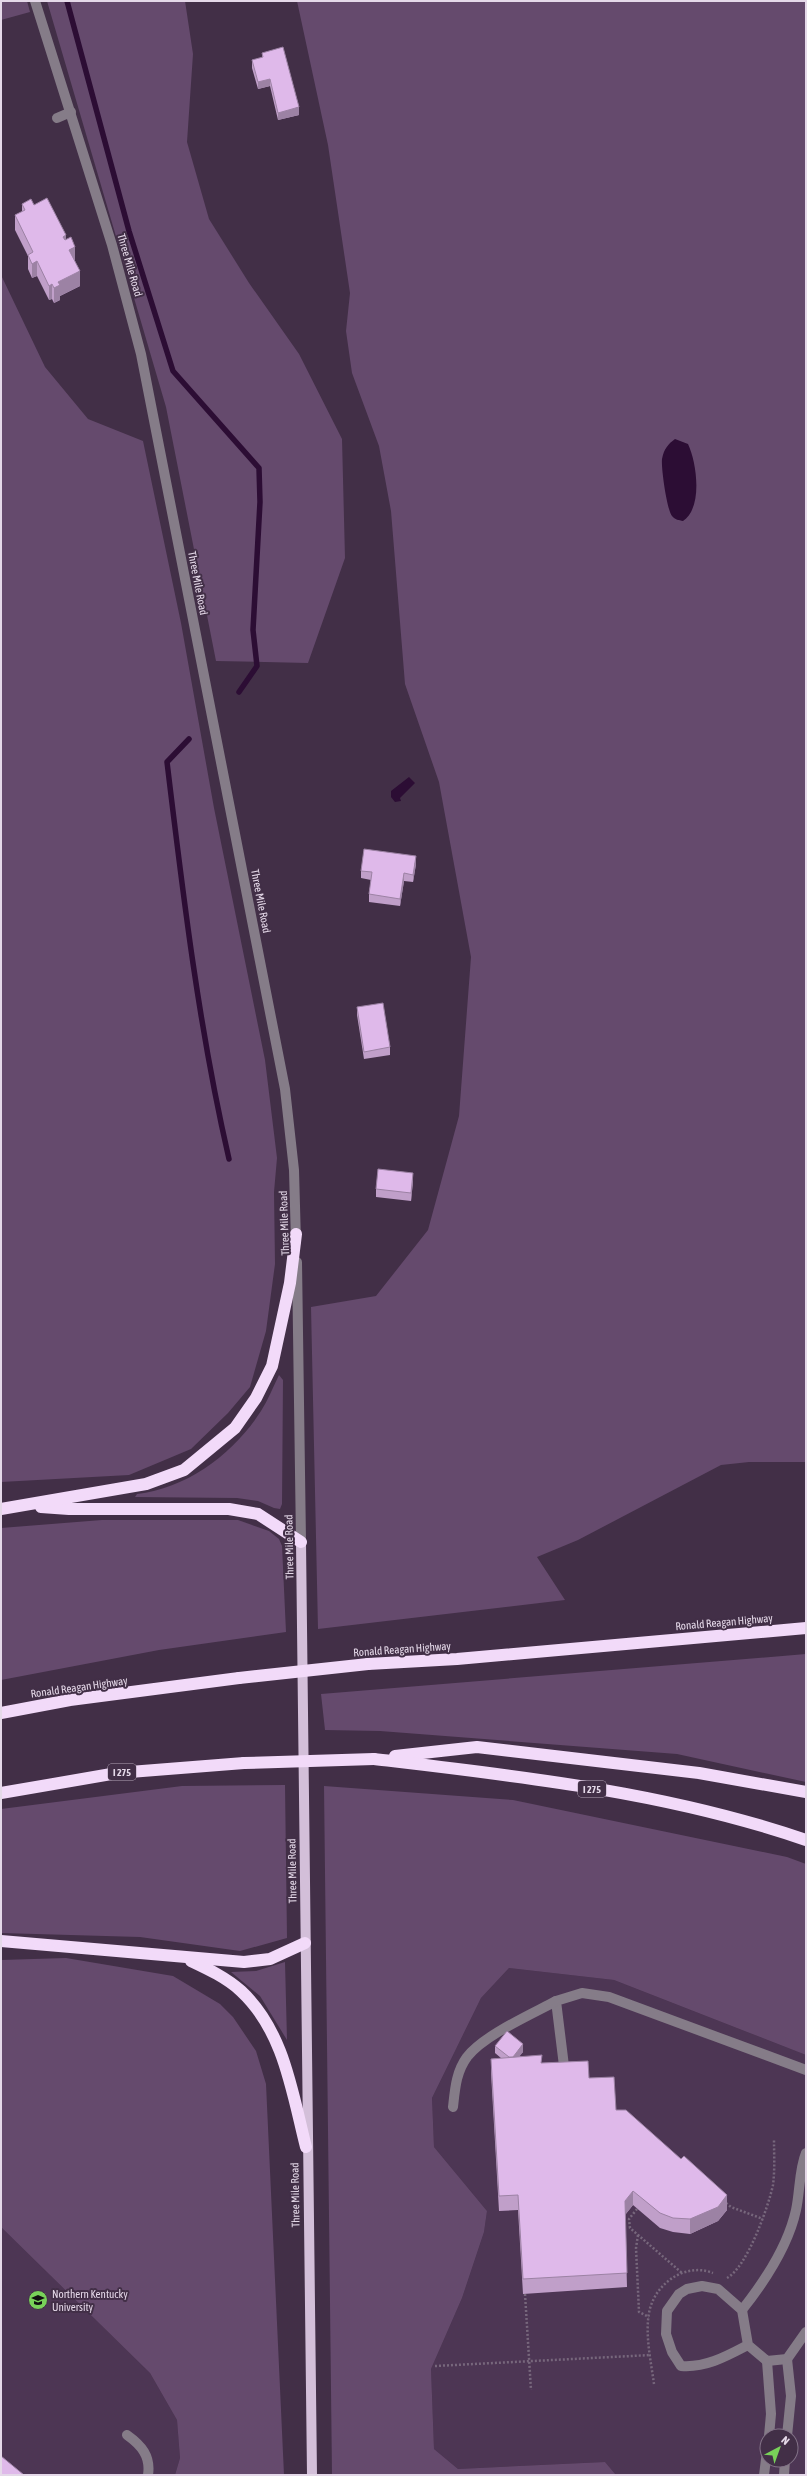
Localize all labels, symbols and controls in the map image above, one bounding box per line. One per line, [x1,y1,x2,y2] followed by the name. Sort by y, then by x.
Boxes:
[115,232,145,298] street label: Three Mile Road
[186,550,210,616] street label: Three Mile Road
[249,868,273,934] street label: Three Mile Road
[277,1190,291,1256] street label: Three Mile Road
[282,1514,296,1580] street label: Three Mile Road
[675,1612,774,1632] street label: Ronald Reagan Highway
[353,1640,452,1658] street label: Ronald Reagan Highway
[30,1674,129,1700] street label: Ronald Reagan Highway
[108,1764,136,1780] road number: I 275
[578,1781,606,1797] road number: I 275
[285,1838,299,1904] street label: Three Mile Road
[288,2162,302,2228] street label: Three Mile Road
[52,2288,128,2313] place label: Northern Kentucky University
[27,2289,49,2311] school or university icon: Northern Kentucky University
[759,2428,799,2468] north arrow
[779,2434,792,2447] text: N

